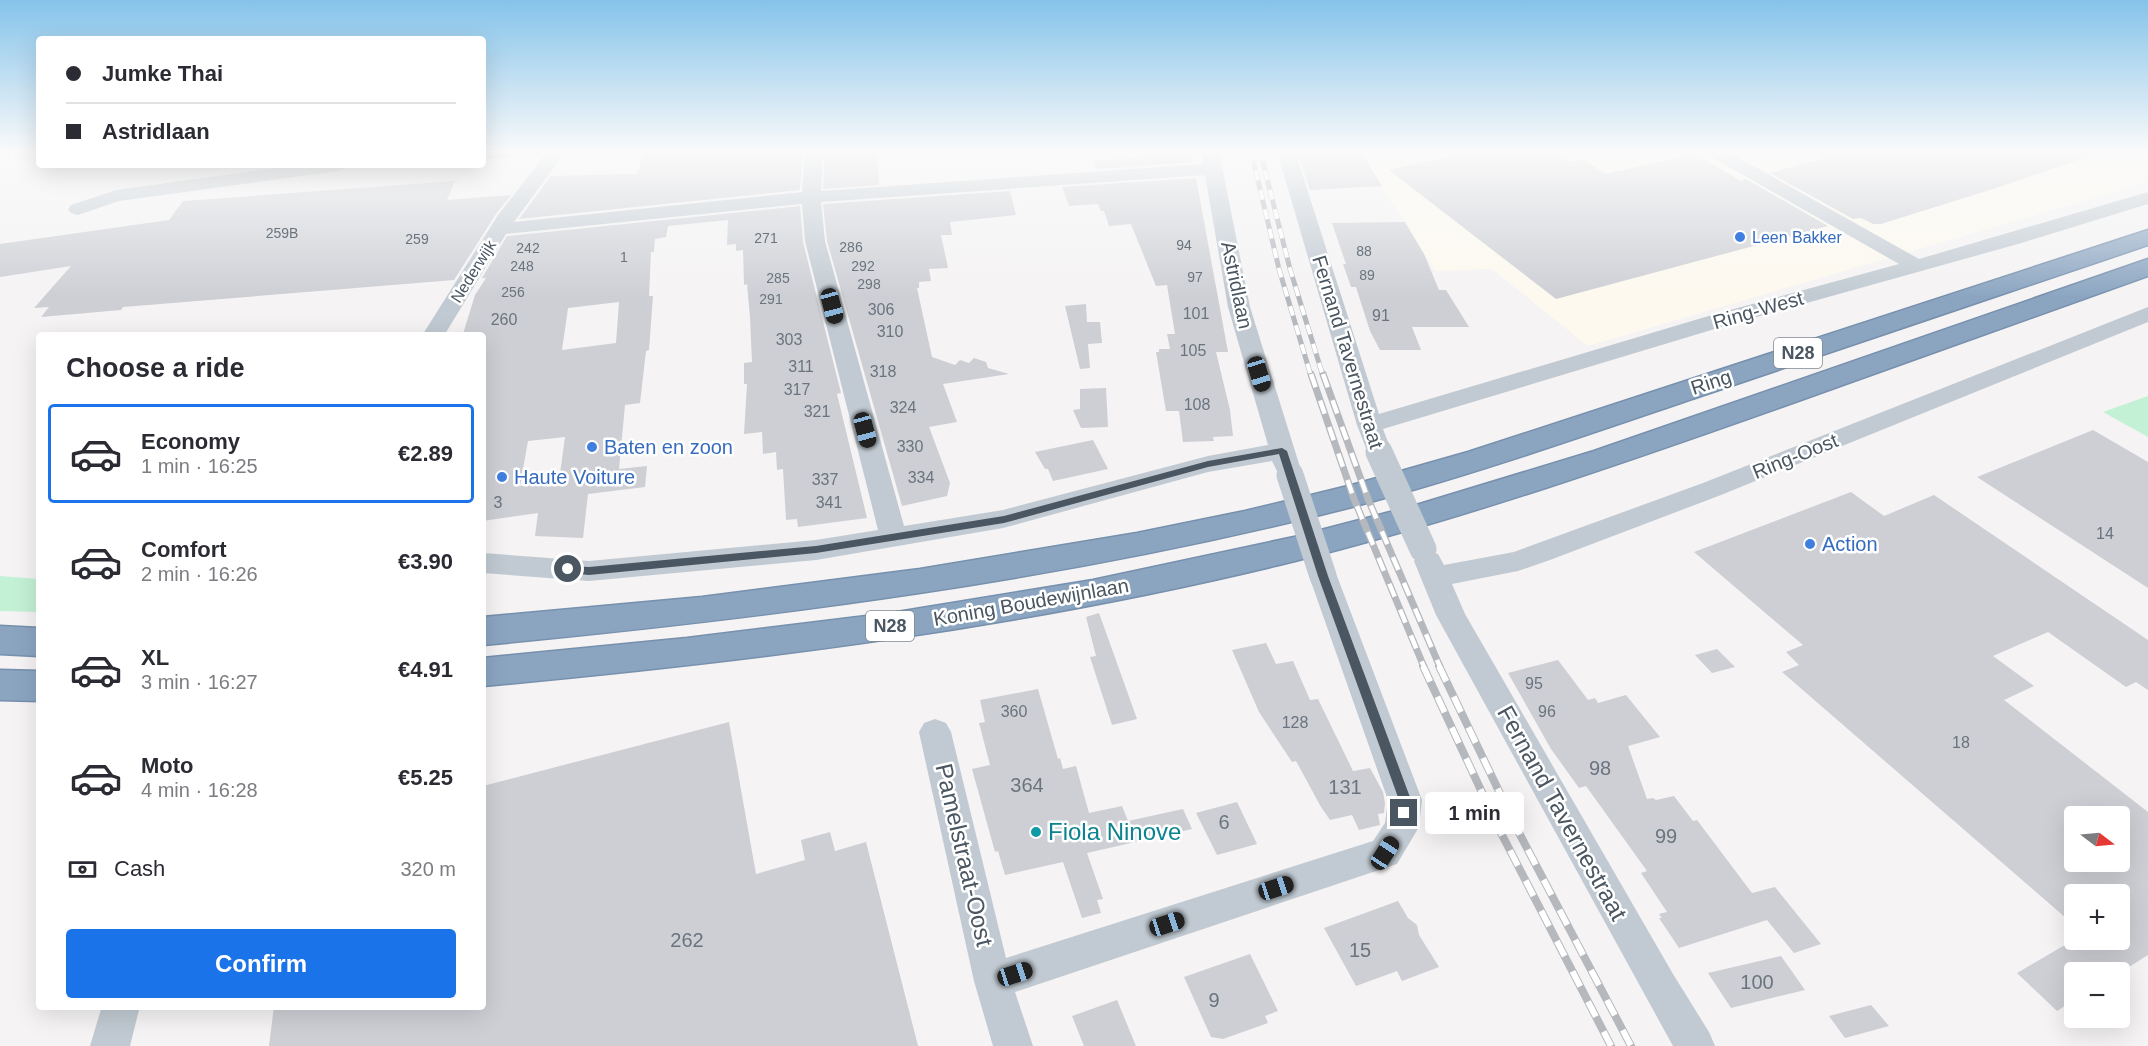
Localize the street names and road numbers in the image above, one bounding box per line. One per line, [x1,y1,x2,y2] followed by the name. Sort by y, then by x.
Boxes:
[448,236,500,306] street label: Nederwijk
[1217,239,1257,331] street label: Astridlaan
[1308,253,1388,452] street label: Fernand Tavernestraat
[1710,286,1806,333] street label: Ring-West
[1774,338,1822,368] road number: N28
[1688,365,1734,399] street label: Ring
[1749,429,1841,483] street label: Ring-Oost
[932,574,1130,630] street label: Koning Boudewijnlaan
[866,611,914,641] road number: N28
[1492,701,1633,925] street label: Fernand Tavernestraat
[930,761,999,949] street label: Pamelstraat-Oost

